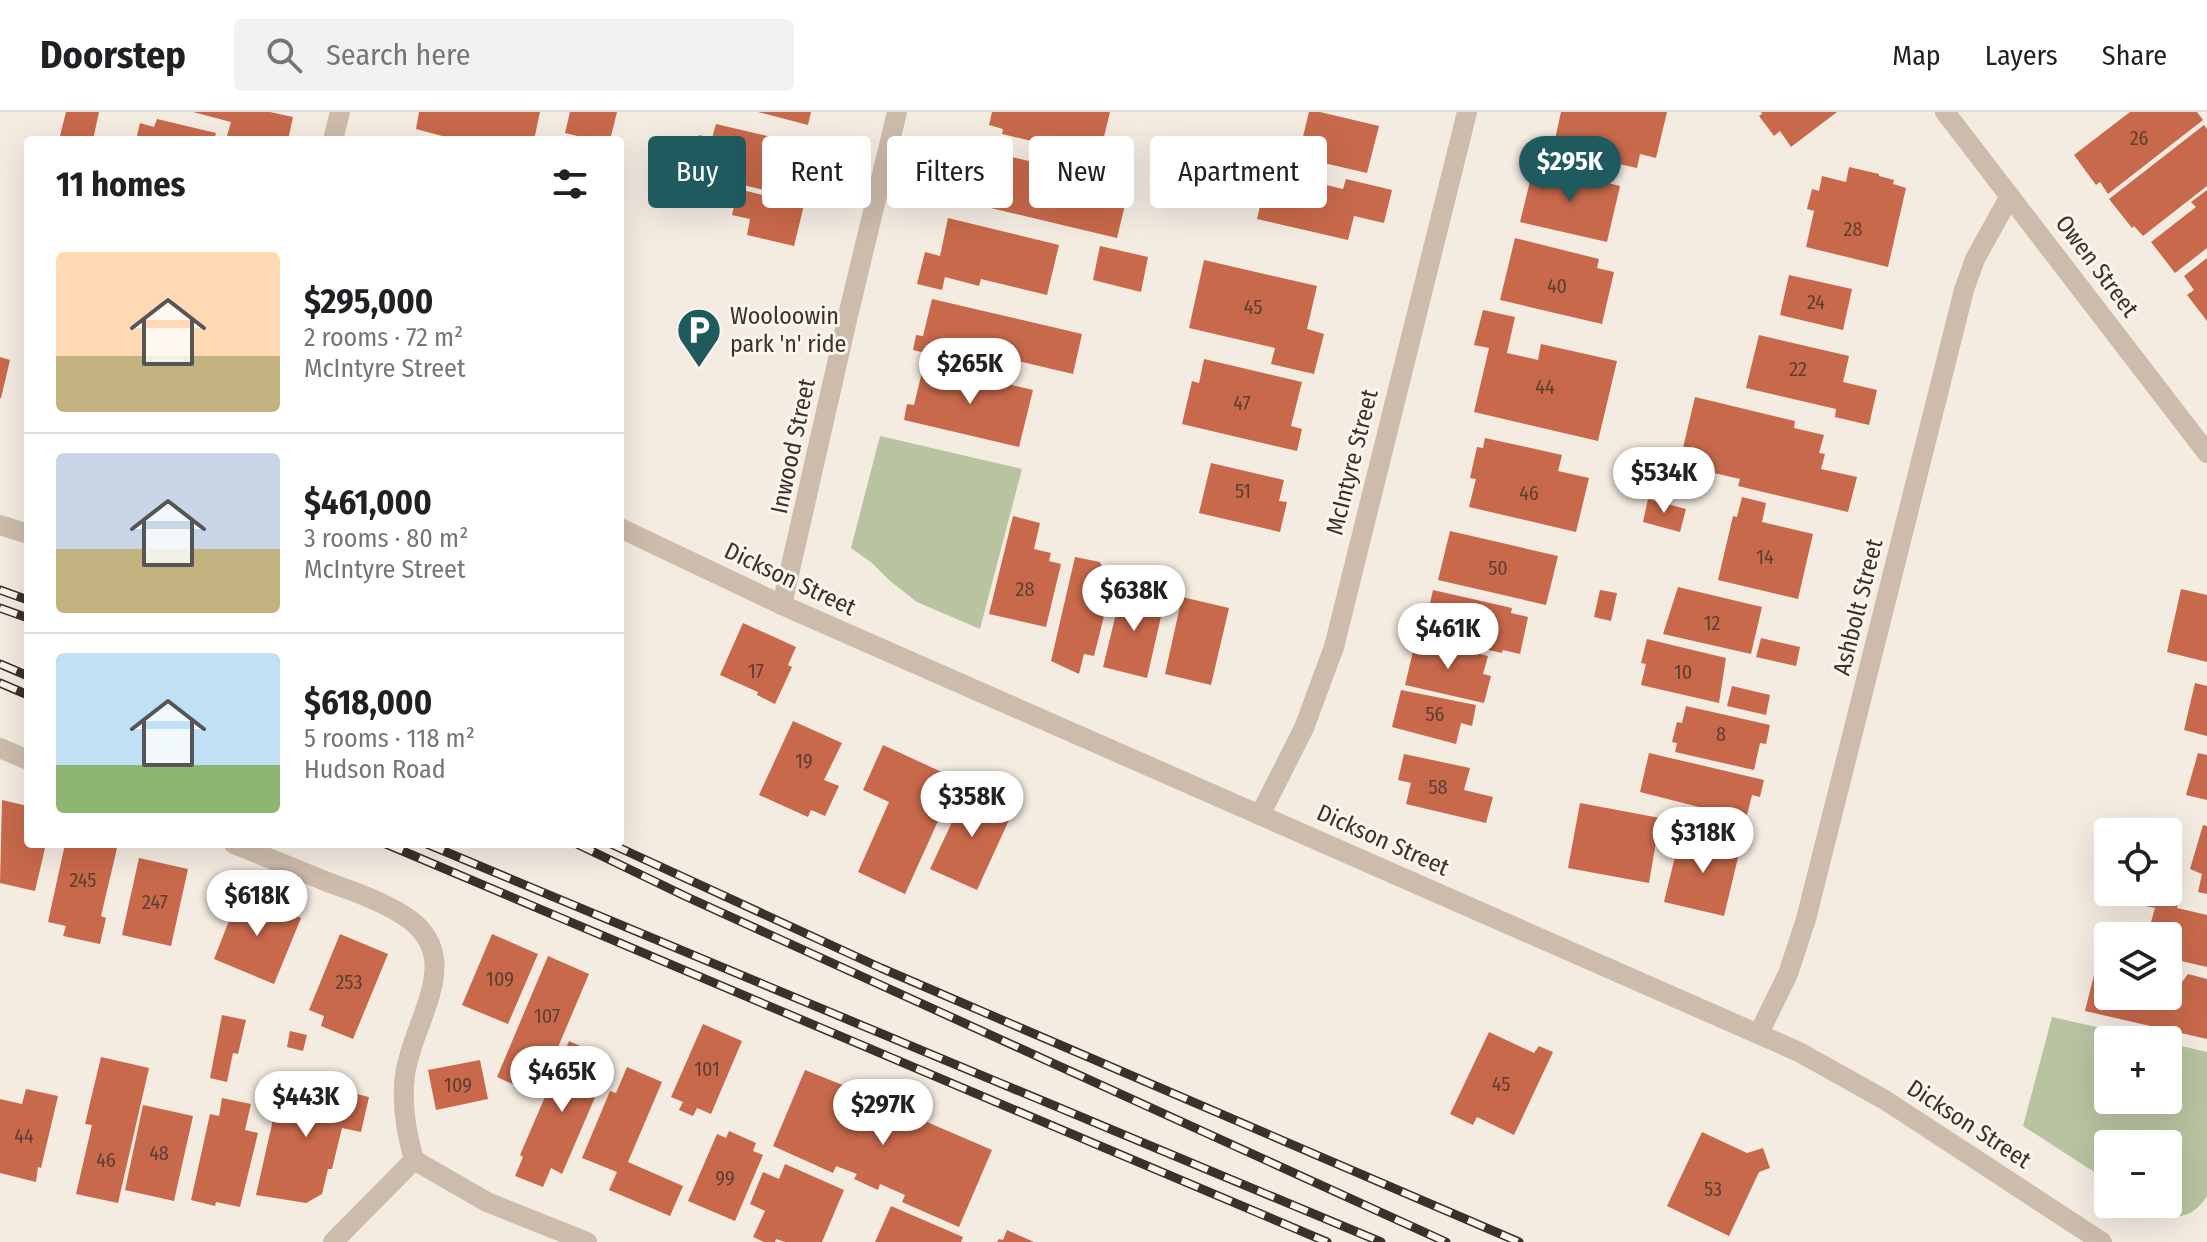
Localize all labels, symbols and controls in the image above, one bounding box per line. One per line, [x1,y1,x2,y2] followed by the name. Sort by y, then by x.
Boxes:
[234,19,794,91] search box
[40,32,186,78] text: Doorstep
[262,33,306,77] icon: search
[326,37,471,73] text: Search here
[1892,39,1941,72] text: Map
[1985,39,2058,72] text: Layers
[2102,39,2167,72] text: Share
[2130,126,2148,150] house number: 26
[648,136,746,208] chip: Buy
[762,136,871,208] chip: Rent
[887,136,1013,208] chip: Filters
[1029,136,1134,208] chip: New
[1150,136,1327,208] chip: Apartment
[1514,136,1626,204] pin: $295K
[1537,146,1603,177] text: $295K
[548,162,592,206] icon: filters
[56,164,185,205] text: 11 homes
[2050,210,2144,322] street label: Owen Street
[1844,217,1862,241] house number: 28
[1547,274,1567,298] house number: 40
[304,281,433,322] text: $295,000
[120,284,216,380] icon: home
[1807,290,1825,314] house number: 24
[1244,295,1262,319] house number: 45
[730,302,846,358] place label: Wooloowin park 'n' ride
[675,306,723,369] parking icon: Wooloowin park 'n' ride
[304,322,463,353] text: 2 rooms · 72 m²
[914,338,1026,406] pin: $265K
[937,348,1003,379] text: $265K
[304,353,465,384] text: McIntyre Street
[1789,357,1807,381] house number: 22
[1535,375,1555,399] house number: 44
[765,376,821,516] street label: Inwood Street
[1320,386,1384,538] street label: McIntyre Street
[1233,391,1251,415] house number: 47
[1608,447,1720,515] pin: $534K
[1631,457,1697,488] text: $534K
[1235,479,1251,503] house number: 51
[1519,481,1539,505] house number: 46
[304,482,432,523] text: $461,000
[120,485,216,581] icon: home
[304,523,468,554] text: 3 rooms · 80 m²
[720,536,860,622] street label: Dickson Street
[1828,536,1889,678] street label: Ashbolt Street
[1756,545,1774,569] house number: 14
[304,554,465,585] text: McIntyre Street
[1488,556,1508,580] house number: 50
[1078,565,1190,633] pin: $638K
[1100,575,1168,606] text: $638K
[1016,577,1034,601] house number: 28
[1392,603,1504,671] pin: $461K
[1704,611,1720,635] house number: 12
[1416,613,1480,644] text: $461K
[748,659,764,683] house number: 17
[1674,660,1692,684] house number: 10
[304,682,432,723] text: $618,000
[120,685,216,781] icon: home
[1425,702,1445,726] house number: 56
[1716,722,1726,746] house number: 8
[304,723,475,754] text: 5 rooms · 118 m²
[795,749,813,773] house number: 19
[304,754,446,785] text: Hudson Road
[916,771,1028,839] pin: $358K
[1428,775,1448,799] house number: 58
[939,781,1005,812] text: $358K
[1313,798,1453,882] street label: Dickson Street
[1647,807,1759,875] pin: $318K
[1671,817,1735,848] text: $318K
[2094,818,2182,1218] map controls
[2094,818,2182,906] button: locate
[69,868,97,892] house number: 245
[201,870,313,938] pin: $618K
[224,880,290,911] text: $618K
[142,890,168,914] house number: 247
[2094,922,2182,1010] button: layers
[486,967,514,991] house number: 109
[336,970,362,994] house number: 253
[534,1004,560,1028] house number: 107
[2094,1026,2182,1114] button: +
[506,1046,618,1114] pin: $465K
[528,1056,596,1087] text: $465K
[694,1057,720,1081] house number: 101
[250,1071,362,1139] pin: $443K
[1492,1072,1510,1096] house number: 45
[444,1073,472,1097] house number: 109
[1902,1074,2036,1174] street label: Dickson Street
[827,1079,939,1147] pin: $297K
[273,1081,339,1112] text: $443K
[851,1089,915,1120] text: $297K
[14,1124,34,1148] house number: 44
[2094,1130,2182,1218] button: −
[149,1141,169,1165] house number: 48
[96,1148,116,1172] house number: 46
[715,1166,735,1190] house number: 99
[1704,1177,1722,1201] house number: 53

